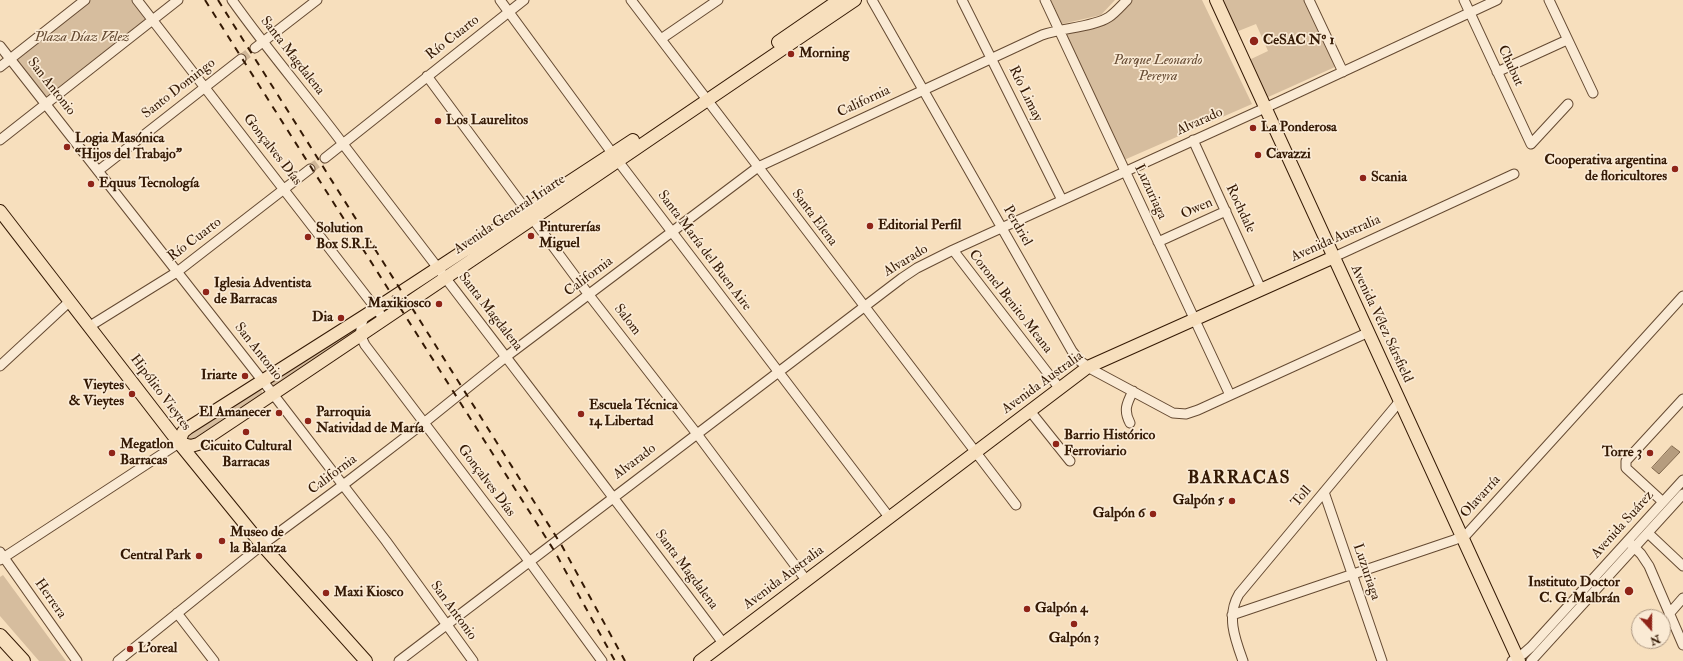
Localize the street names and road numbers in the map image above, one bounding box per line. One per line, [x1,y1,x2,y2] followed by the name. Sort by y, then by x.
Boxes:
[423,12,483,64] street label: Río Cuarto
[256,13,328,99] street label: Santa Magdalena
[1493,43,1527,89] street label: Chubut
[23,55,79,119] street label: San Antonio
[139,55,219,123] street label: Santo Domingo
[1004,63,1046,125] street label: Río Limay
[835,82,893,122] street label: California
[1174,104,1226,140] street label: Alvarado
[239,111,305,189] street label: Gonçalves Días
[1130,162,1170,222] street label: Luzuriaga
[451,171,569,259] street label: Avenida General Iriarte
[1221,182,1259,236] street label: Rochdale
[787,186,841,250] street label: Santa Elena
[653,188,755,314] street label: Santa María del Buen Aire
[1179,195,1215,223] street label: Owen
[999,203,1035,249] street label: Perdriel
[1289,212,1383,266] street label: Avenida Australia
[165,214,225,266] street label: Río Cuarto
[881,241,931,281] street label: Alvarado
[964,247,1056,357] street label: Coronel Benito Meana
[561,253,617,301] street label: California
[1346,262,1416,386] street label: Avenida Vélez Sársfield
[454,269,526,355] street label: Santa Magdalena
[610,301,644,339] street label: Salom
[230,320,286,384] street label: San Antonio
[999,348,1087,418] street label: Avenida Australia
[126,352,194,434] street label: Hipólito Vieytes
[610,441,660,483] street label: Alvarado
[453,442,519,520] street label: Gonçalves Días
[305,451,361,499] street label: California
[1457,472,1505,522] street label: Olavarría
[1288,483,1316,511] street label: Toll
[1588,488,1658,562] street label: Avenida Suárez
[651,527,721,613] street label: Santa Magdalena
[1348,541,1384,603] street label: Luzuriaga
[741,542,827,614] street label: Avenida Australia
[30,576,70,622] street label: Herrera
[426,578,480,644] street label: San Antonio

